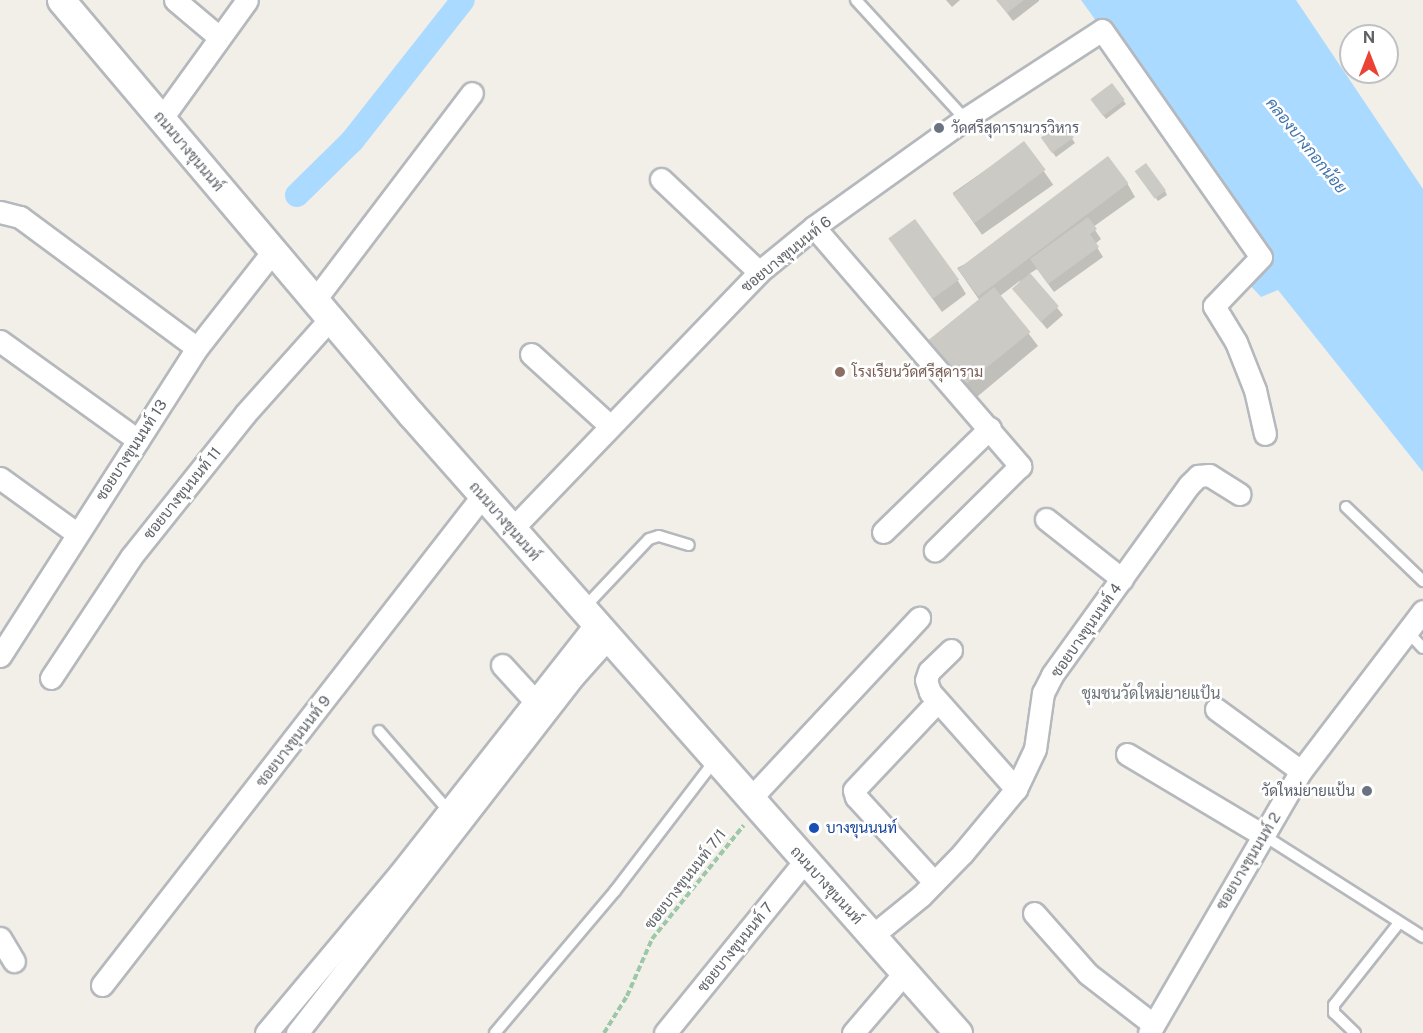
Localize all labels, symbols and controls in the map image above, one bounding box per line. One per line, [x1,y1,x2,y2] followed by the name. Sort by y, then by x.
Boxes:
[1339,24,1399,84] north arrow
[1363,28,1375,47] text: N
[1262,94,1350,198] water label: คลองบางกอกน้อย
[150,107,228,195] street label: ถนนบางขุนนนท์
[951,119,1079,137] place label: วัดศรีสุดารามวรวิหาร
[932,121,946,135] marker: วัดศรีสุดารามวรวิหาร
[737,212,835,296] street label: ซอยบางขุนนนท์ 6
[852,363,983,381] place label: โรงเรียนวัดศรีสุดาราม
[833,365,847,379] marker: โรงเรียนวัดศรีสุดาราม
[92,396,170,504] street label: ซอยบางขุนนนท์ 13
[139,443,225,543] street label: ซอยบางขุนนนท์ 11
[466,478,544,564] street label: ถนนบางขุนนนท์
[1047,579,1125,681] street label: ซอยบางขุนนนท์ 4
[1081,684,1221,704] district label: ชุมชนวัดใหม่ยายแป้น
[252,692,334,790] street label: ซอยบางขุนนนท์ 9
[1262,782,1355,800] place label: วัดใหม่ยายแป้น
[1360,784,1374,798] marker: วัดใหม่ยายแป้น
[1212,809,1284,913] street label: ซอยบางขุนนนท์ 2
[826,819,897,837] place label: บางขุนนนท์
[807,821,821,835] marker: บางขุนนนท์
[640,825,730,933] street label: ซอยบางขุนนนท์ 7/1
[787,842,867,928] street label: ถนนบางขุนนนท์
[693,898,777,996] street label: ซอยบางขุนนนท์ 7

